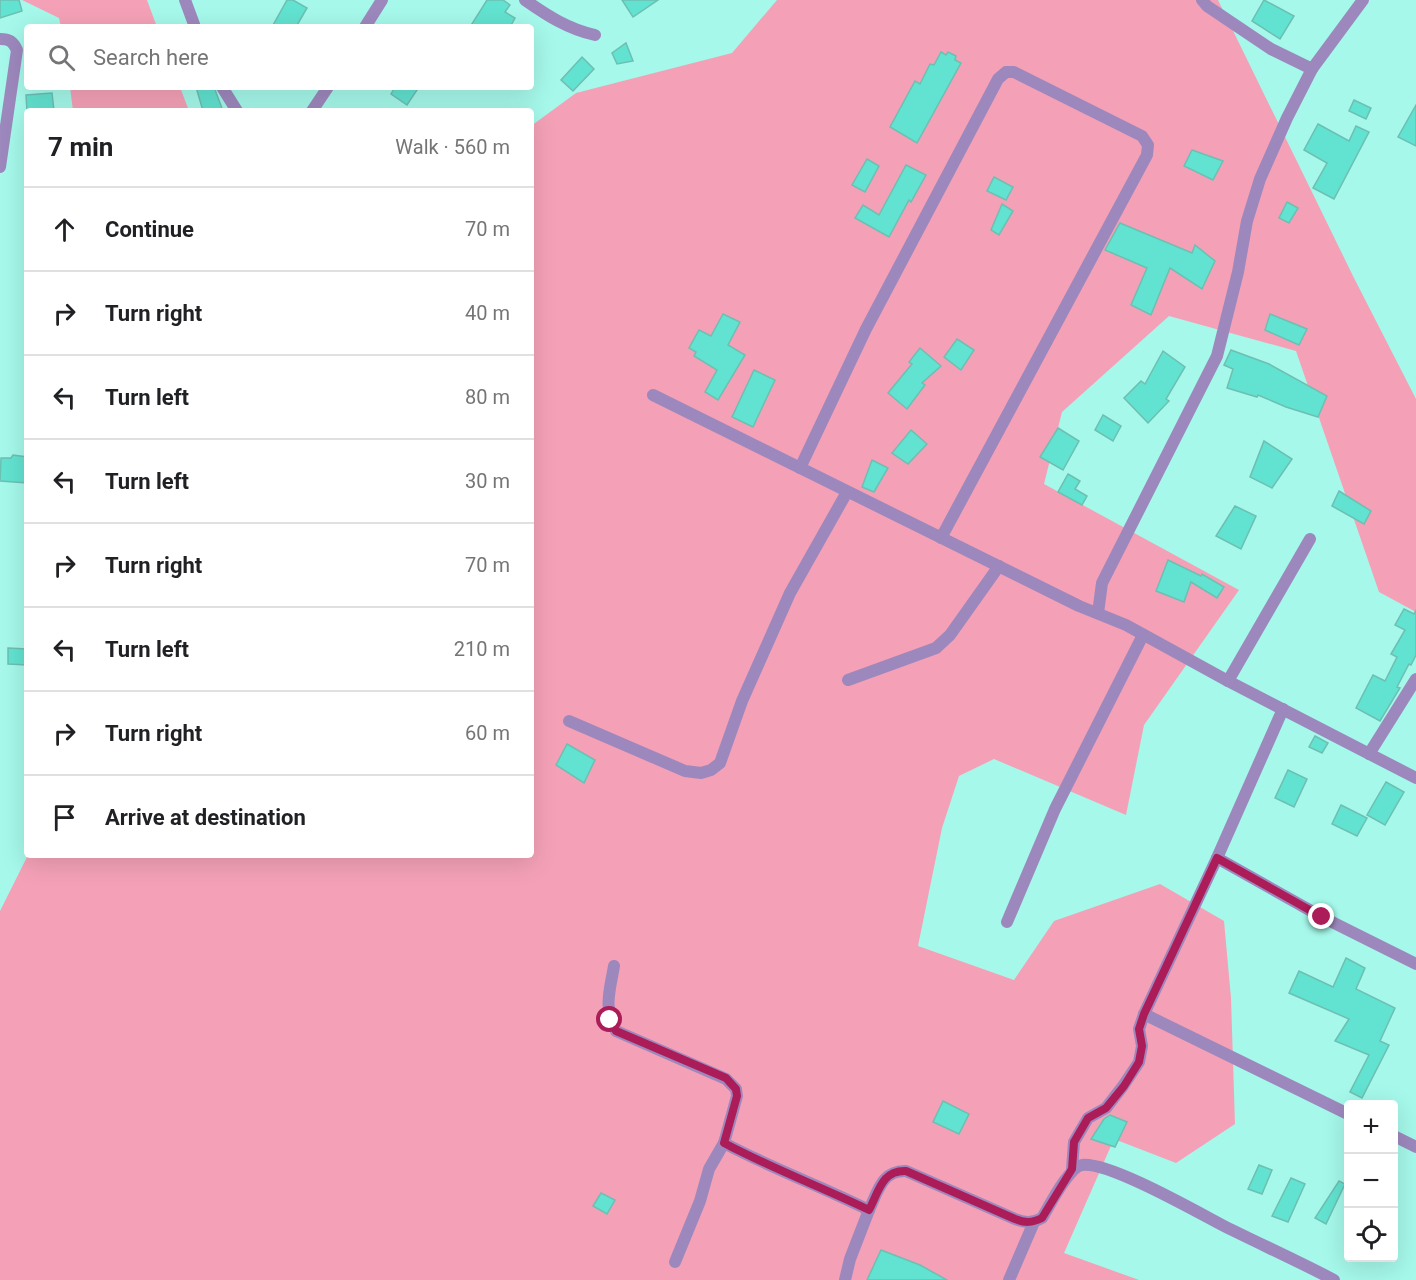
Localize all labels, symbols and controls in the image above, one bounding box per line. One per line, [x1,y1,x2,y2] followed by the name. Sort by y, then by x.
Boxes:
[24,24,534,90] search box
[45,41,78,74] icon: search
[93,45,209,70] text: Search here
[48,132,113,162] text: 7 min
[395,135,510,159] text: Walk · 560 m
[48,213,81,246] icon: ahead
[105,217,194,242] text: Continue
[465,217,510,241] text: 70 m
[48,297,81,330] icon: right
[105,301,202,326] text: Turn right
[465,301,510,325] text: 40 m
[48,381,81,414] icon: left
[105,385,189,410] text: Turn left
[465,385,510,409] text: 80 m
[48,465,81,498] icon: left
[105,469,189,494] text: Turn left
[465,469,510,493] text: 30 m
[48,549,81,582] icon: right
[105,553,202,578] text: Turn right
[465,553,510,577] text: 70 m
[48,633,81,666] icon: left
[105,637,189,662] text: Turn left
[454,637,510,661] text: 210 m
[48,717,81,750] icon: right
[105,721,202,746] text: Turn right
[465,721,510,745] text: 60 m
[48,801,81,834] icon: arrive
[105,805,306,830] text: Arrive at destination
[1308,903,1334,929] route end
[596,1006,622,1032] route start
[1344,1100,1398,1262] map controls
[1344,1100,1398,1154] button: +
[1344,1154,1398,1208] button: −
[1344,1208,1398,1262] button: locate

